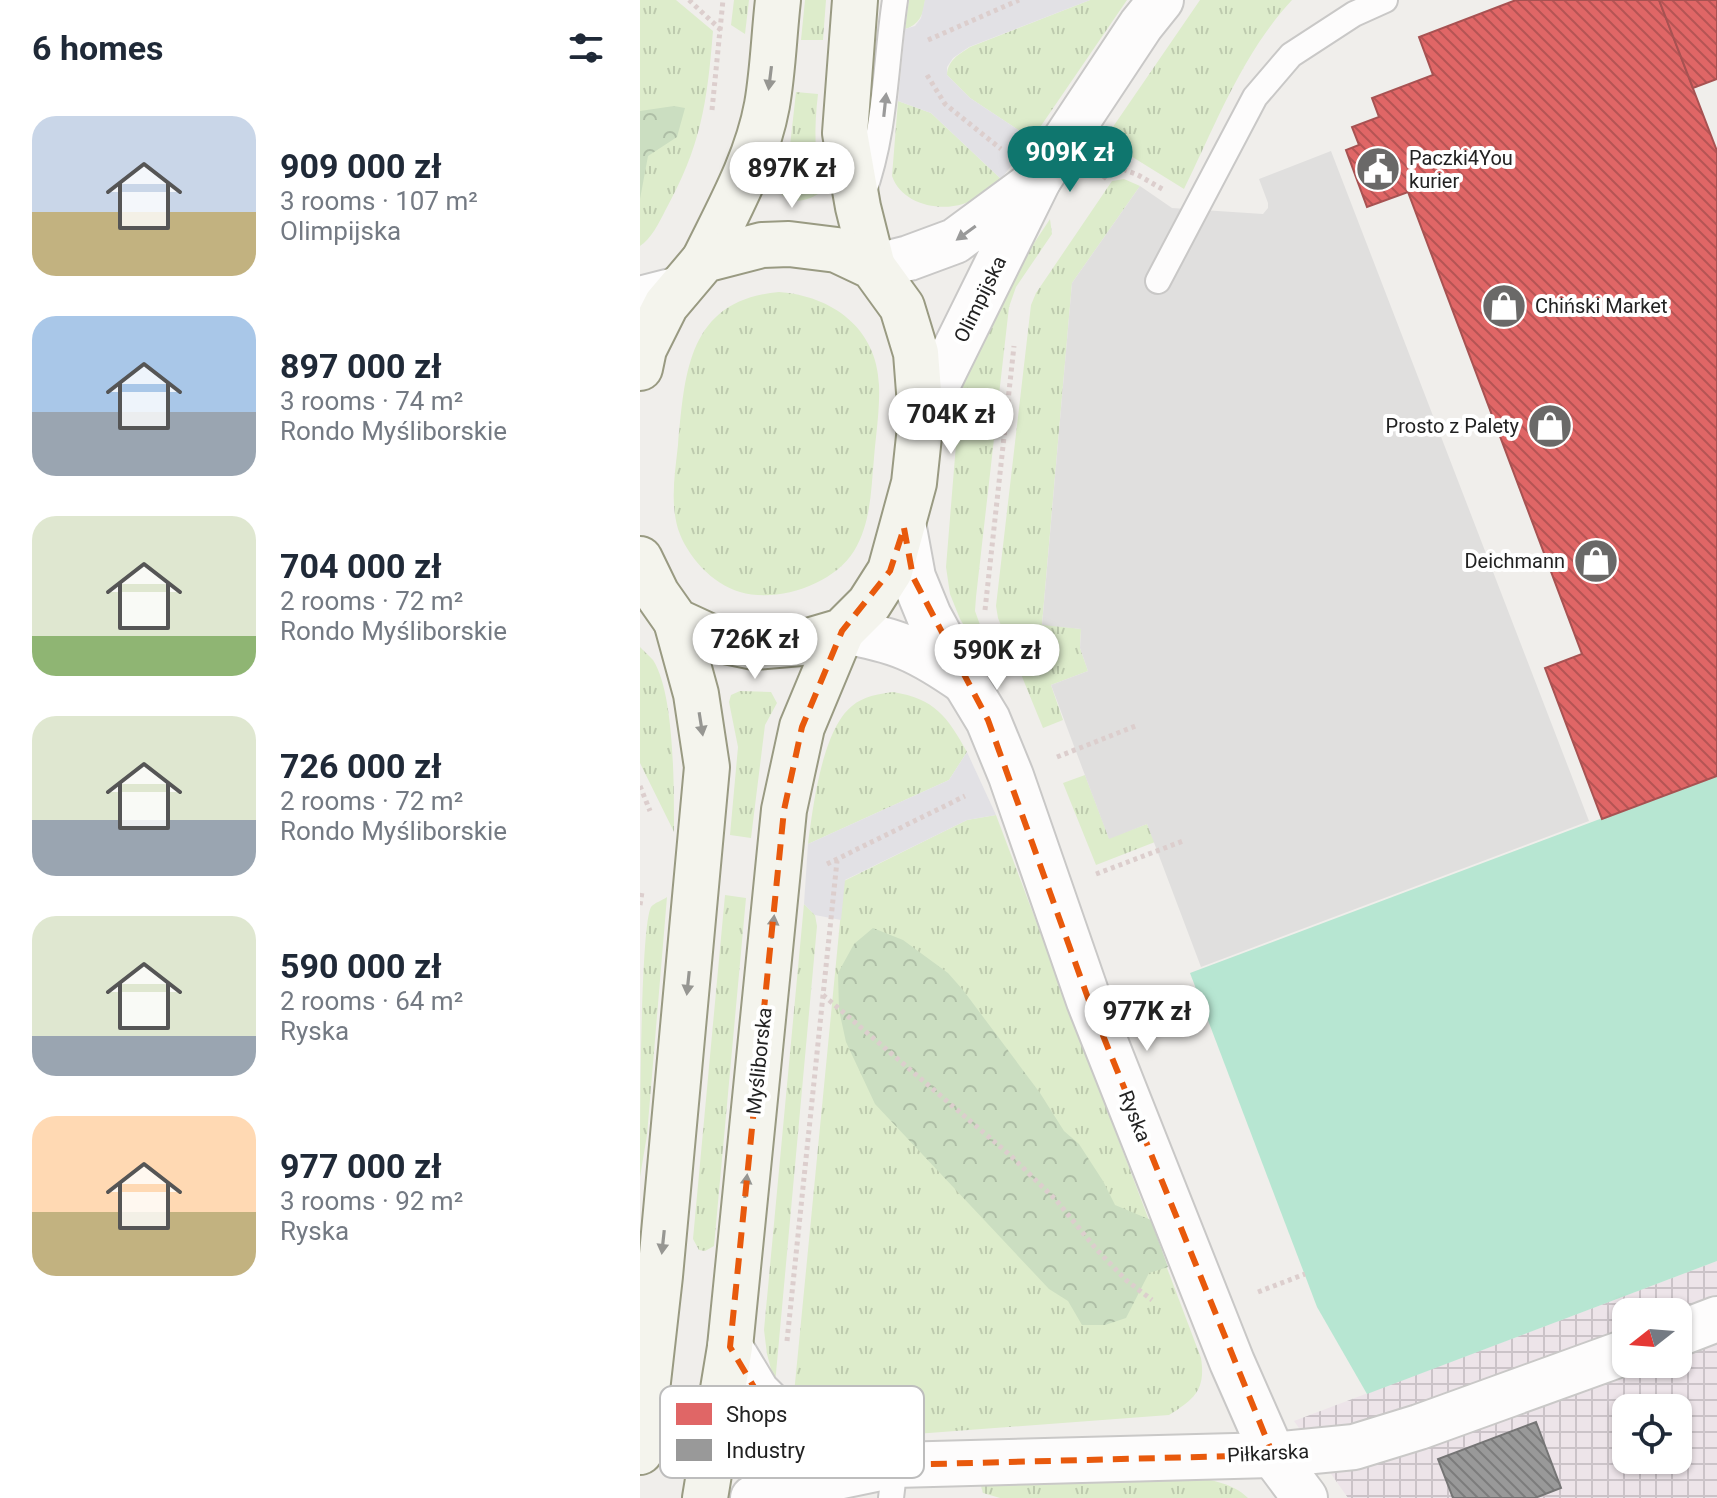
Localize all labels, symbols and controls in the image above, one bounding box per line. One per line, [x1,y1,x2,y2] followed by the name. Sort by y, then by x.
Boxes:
[564,26,608,70] icon: filters
[32,28,163,68] text: 6 homes
[763,66,776,91] one-way arrow
[878,92,891,117] one-way arrow
[996,126,1144,194] pin: 909K zł
[1026,137,1114,167] text: 909K zł
[718,142,866,210] pin: 897K zł
[1354,145,1402,193] public building icon: Paczki4You kurier
[280,146,442,186] text: 909 000 zł
[1409,146,1513,193] place label: Paczki4You kurier
[96,148,192,244] icon: home
[748,153,836,183] text: 897K zł
[280,186,478,216] text: 3 rooms · 107 m²
[280,216,401,246] text: Olimpijska
[955,225,977,241] one-way arrow
[949,252,1011,346] street label: Olimpijska
[1480,282,1528,330] shop icon: Chiński Market
[1535,294,1667,318] place label: Chiński Market
[280,346,442,386] text: 897 000 zł
[96,348,192,444] icon: home
[280,386,463,416] text: 3 rooms · 74 m²
[877,388,1025,456] pin: 704K zł
[907,399,995,429] text: 704K zł
[1526,402,1574,450] shop icon: Prosto z Palety
[1386,414,1520,438] place label: Prosto z Palety
[280,416,507,446] text: Rondo Myśliborskie
[1572,537,1620,585] shop icon: Deichmann
[280,546,442,586] text: 704 000 zł
[96,548,192,644] icon: home
[1464,549,1565,573] place label: Deichmann
[280,586,463,616] text: 2 rooms · 72 m²
[681,613,829,681] pin: 726K zł
[280,616,507,646] text: Rondo Myśliborskie
[711,624,799,654] text: 726K zł
[923,624,1071,692] pin: 590K zł
[953,635,1041,665] text: 590K zł
[695,712,708,737] one-way arrow
[280,746,442,786] text: 726 000 zł
[96,748,192,844] icon: home
[280,786,463,816] text: 2 rooms · 72 m²
[280,816,507,846] text: Rondo Myśliborskie
[766,914,779,939] one-way arrow
[280,946,442,986] text: 590 000 zł
[96,948,192,1044] icon: home
[682,971,695,996] one-way arrow
[1073,985,1221,1053] pin: 977K zł
[280,986,463,1016] text: 2 rooms · 64 m²
[1103,996,1191,1026] text: 977K zł
[741,1006,777,1116] street label: Myśliborska
[280,1016,349,1046] text: Ryska
[1114,1087,1156,1145] street label: Ryska
[280,1146,442,1186] text: 977 000 zł
[96,1148,192,1244] icon: home
[740,1173,753,1198] one-way arrow
[280,1186,463,1216] text: 3 rooms · 92 m²
[280,1216,349,1246] text: Ryska
[656,1230,669,1255] one-way arrow
[1612,1298,1692,1378] north arrow
[1612,1298,1692,1474] map controls
[660,1386,924,1478] legend
[1612,1394,1692,1474] button: locate
[726,1402,787,1427] text: Shops
[726,1438,806,1463] text: Industry
[1226,1439,1310,1467] street label: Piłkarska

